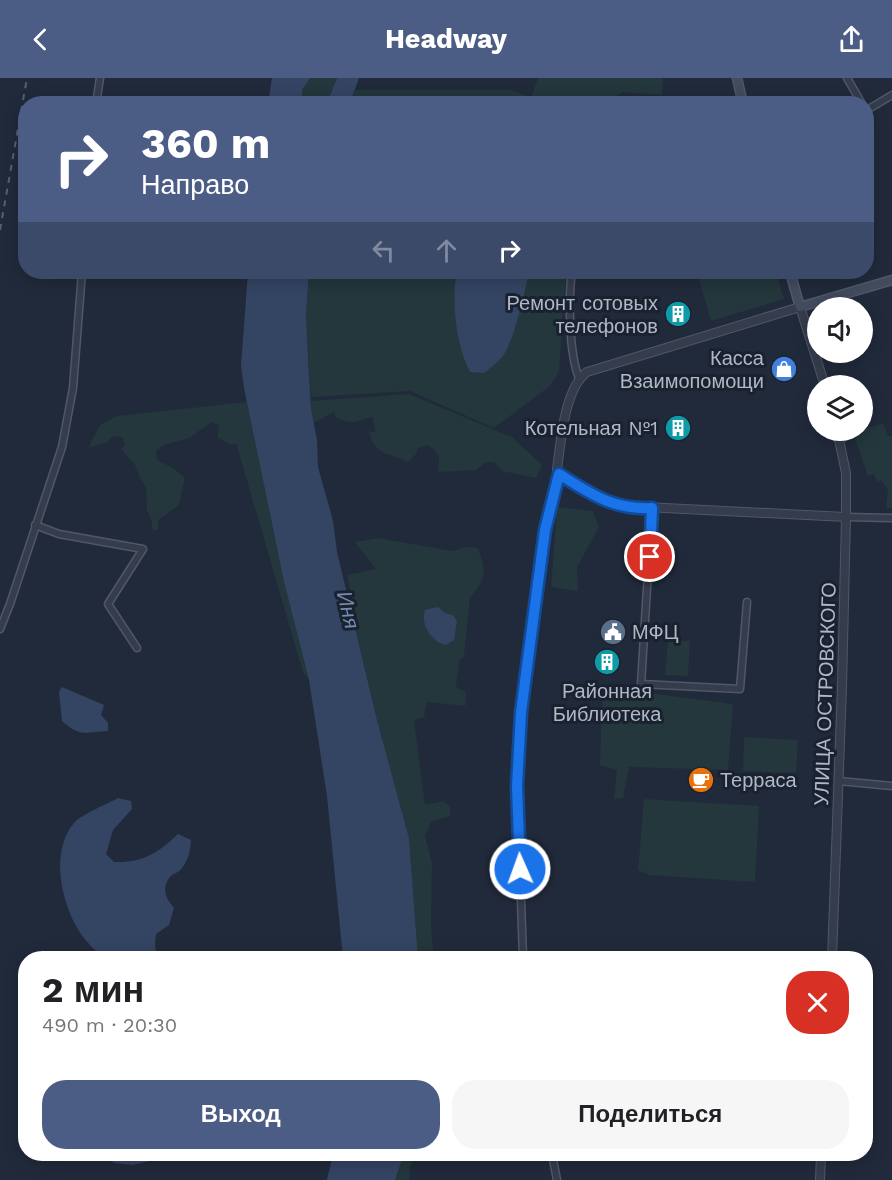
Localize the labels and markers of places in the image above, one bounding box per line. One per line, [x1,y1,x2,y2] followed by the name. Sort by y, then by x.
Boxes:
[507,291,658,338] place label: Ремонт сотовых телефонов
[663,299,693,329] building icon: Ремонт сотовых телефонов
[620,346,765,393] place label: Касса Взаимопомощи
[769,354,799,384] shop icon: Касса Взаимопомощи
[663,413,693,443] building icon: Котельная №1
[525,416,658,440] place label: Котельная №1
[624,531,675,582] pin
[598,617,628,647] public building icon: МФЦ
[632,620,679,644] place label: МФЦ
[592,647,622,677] building icon: Районная Библиотека
[553,679,662,726] place label: Районная Библиотека
[686,765,716,795] cafe icon: Терраса
[720,768,798,792] place label: Терраса

